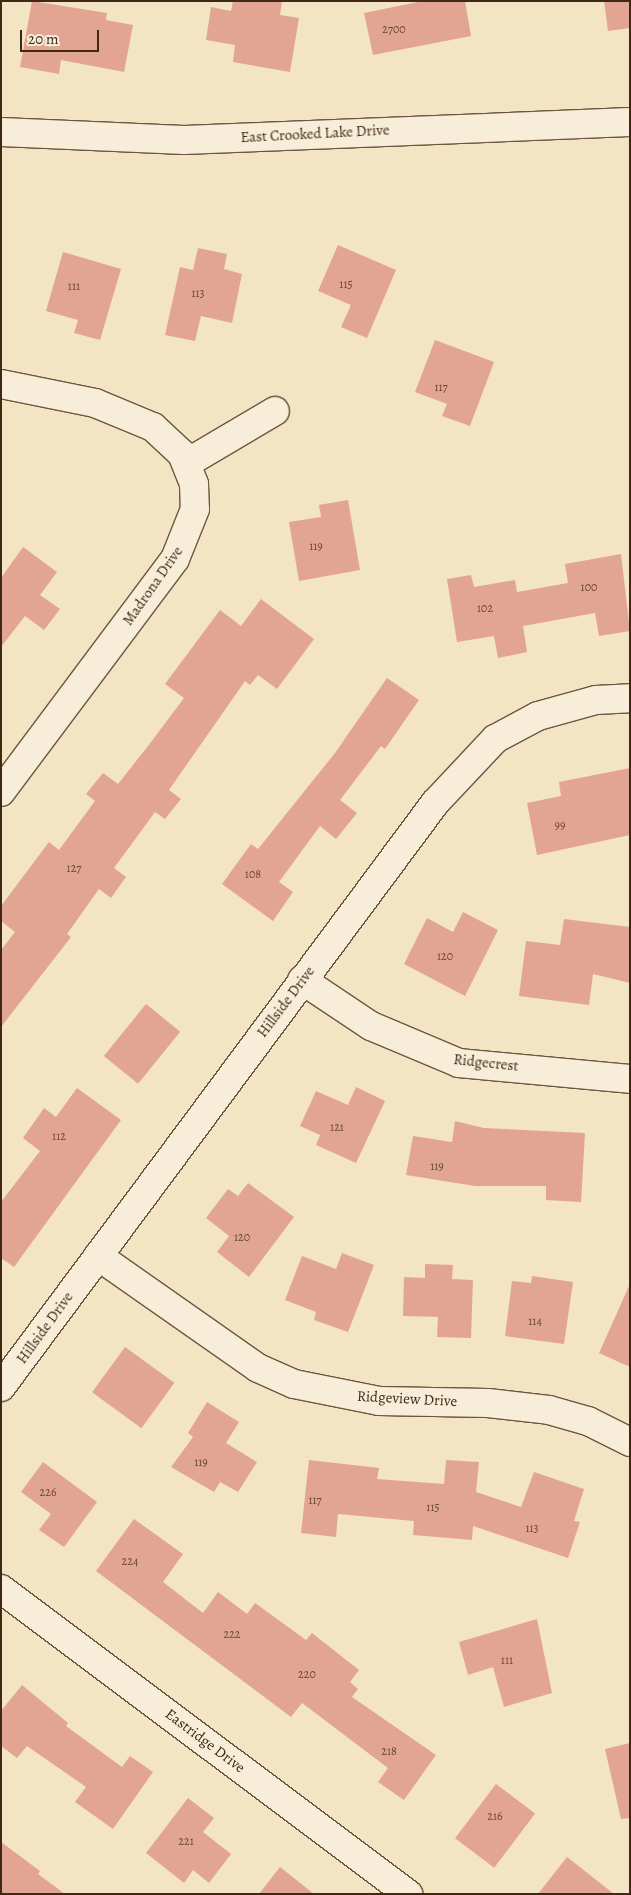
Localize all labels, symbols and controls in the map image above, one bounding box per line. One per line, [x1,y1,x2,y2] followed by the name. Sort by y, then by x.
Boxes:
[22,20,101,52] scale bar
[382,23,406,37] house number: 2700
[28,29,59,49] text: 20 m
[240,121,390,147] street label: East Crooked Lake Drive
[339,278,353,292] house number: 115
[68,280,80,294] house number: 111
[191,287,205,301] house number: 113
[434,381,448,395] house number: 117
[309,540,323,554] house number: 119
[119,543,187,629] street label: Madrona Drive
[581,581,597,595] house number: 100
[477,602,493,616] house number: 102
[555,819,565,833] house number: 99
[67,862,81,876] house number: 127
[245,868,261,882] house number: 108
[437,950,453,964] house number: 120
[253,963,319,1041] street label: Hillside Drive
[453,1051,519,1075] street label: Ridgecrest
[330,1121,344,1135] house number: 121
[52,1130,66,1144] house number: 112
[430,1160,444,1174] house number: 119
[234,1231,250,1245] house number: 120
[13,1289,77,1367] street label: Hillside Drive
[528,1315,542,1329] house number: 114
[356,1387,458,1411] street label: Ridgeview Drive
[194,1456,208,1470] house number: 119
[40,1486,56,1500] house number: 226
[308,1494,322,1508] house number: 117
[426,1501,440,1515] house number: 115
[525,1522,539,1536] house number: 113
[122,1555,138,1569] house number: 224
[223,1628,241,1642] house number: 222
[501,1654,513,1668] house number: 111
[298,1668,316,1682] house number: 220
[161,1705,249,1777] street label: Eastridge Drive
[381,1745,397,1759] house number: 218
[487,1810,503,1824] house number: 216
[178,1835,194,1849] house number: 221

